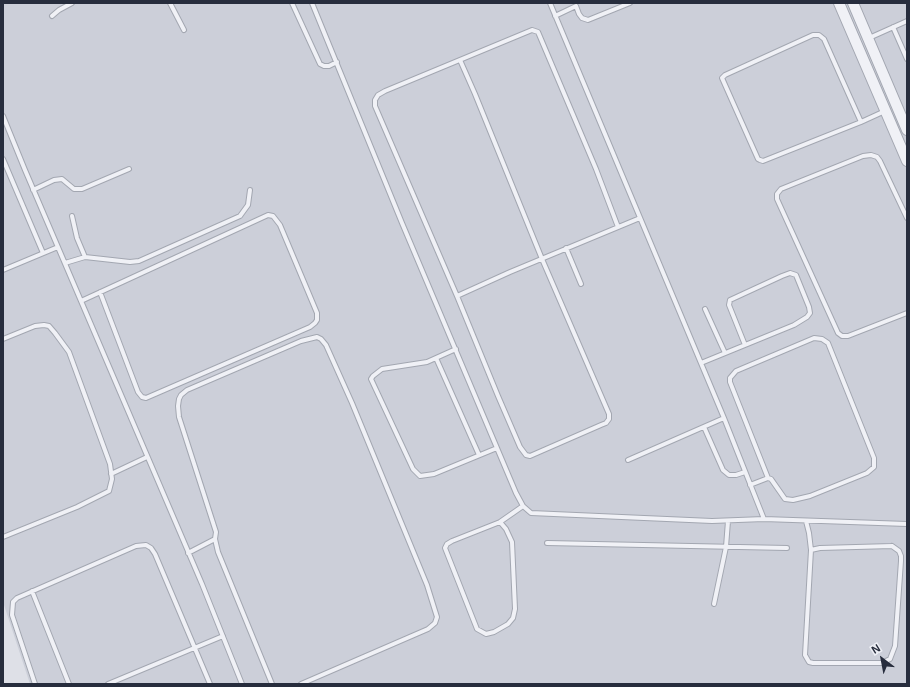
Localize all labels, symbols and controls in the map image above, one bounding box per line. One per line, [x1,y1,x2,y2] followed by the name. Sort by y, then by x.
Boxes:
[862,639,902,679] north arrow
[869,642,882,656] text: N

